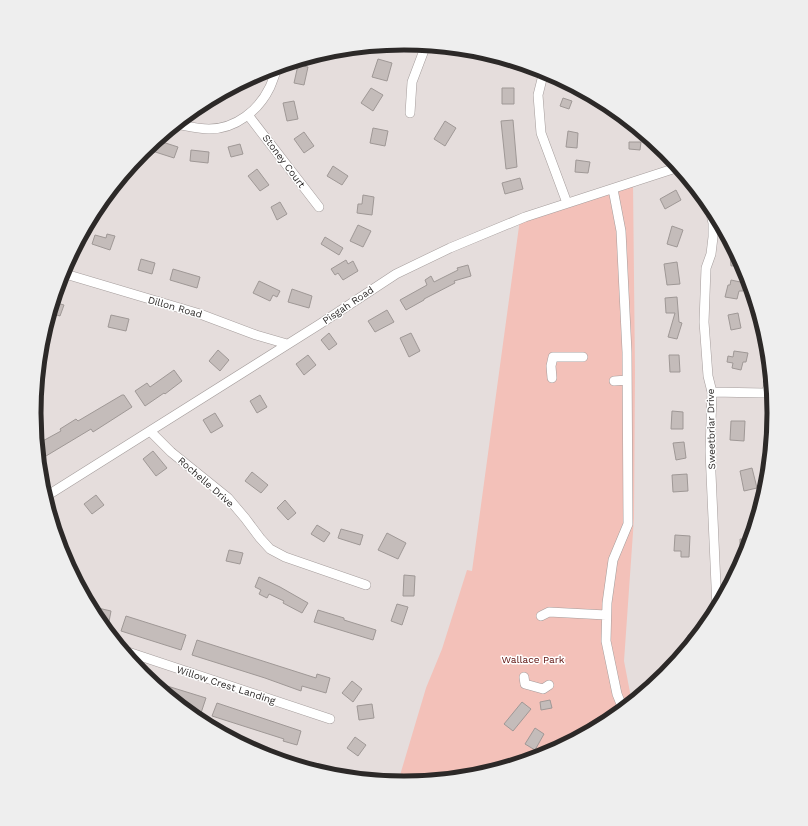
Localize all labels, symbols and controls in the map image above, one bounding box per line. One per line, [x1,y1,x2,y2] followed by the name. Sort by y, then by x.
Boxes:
[260,132,308,190] street label: Stoney Court
[320,284,376,326] street label: Pisgah Road
[147,294,203,320] street label: Dillon Road
[705,388,717,470] street label: Sweetbriar Drive
[176,455,236,509] street label: Rochelle Drive
[502,654,565,665] park label: Wallace Park
[175,664,278,706] street label: Willow Crest Landing

